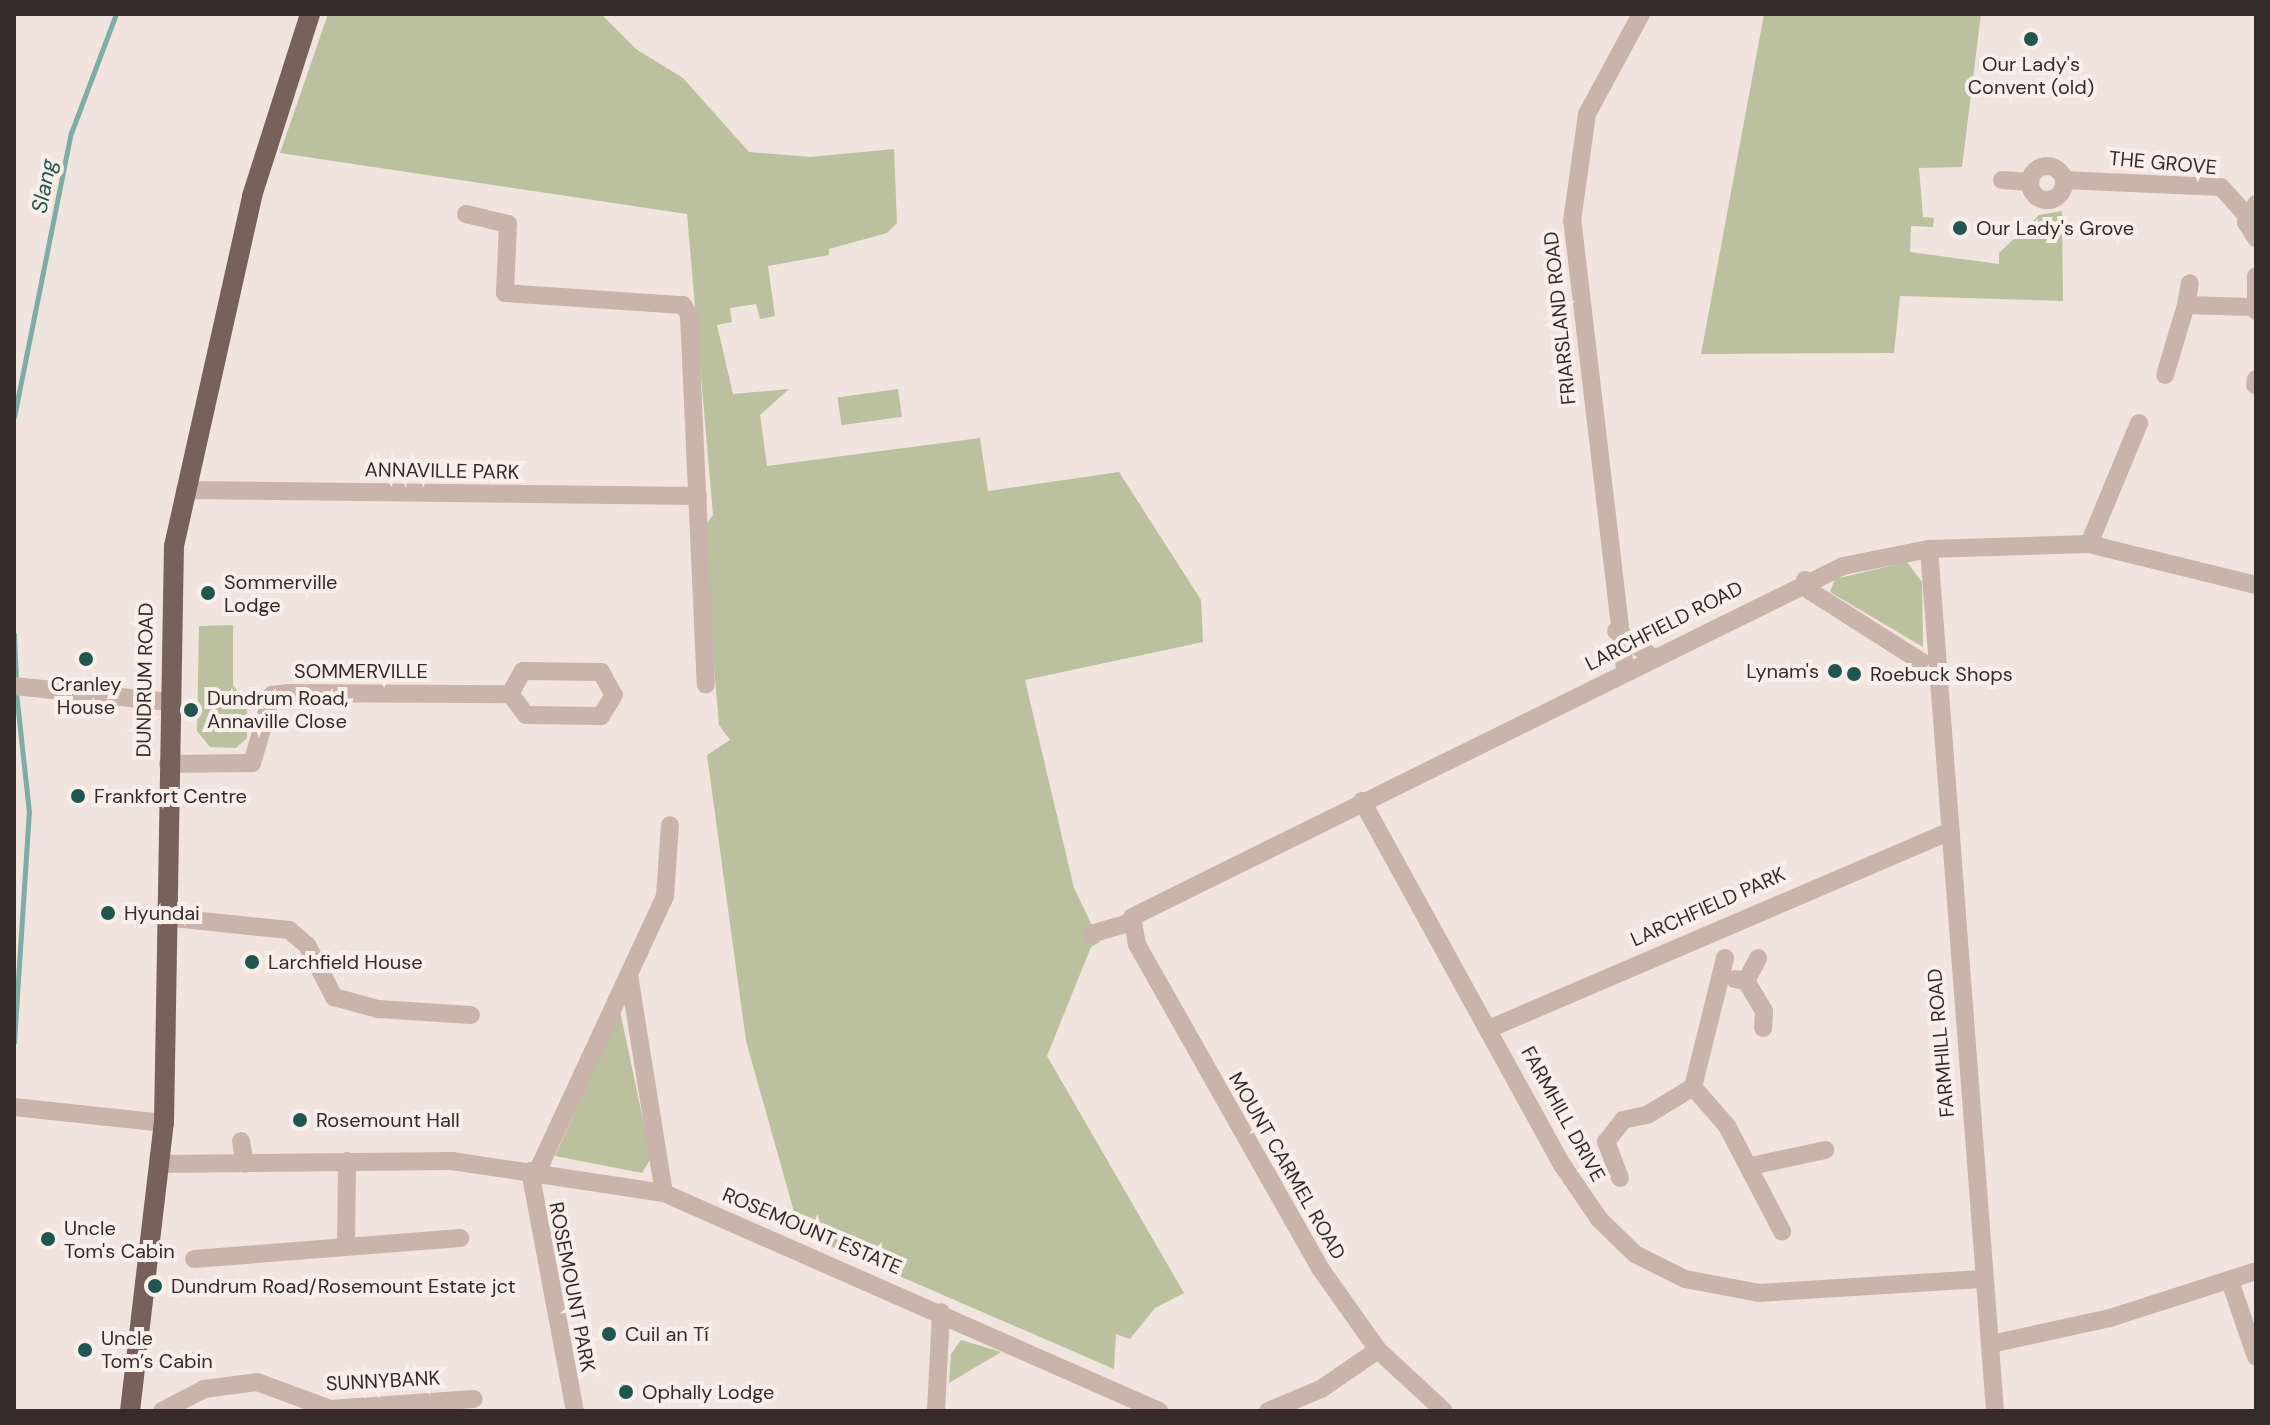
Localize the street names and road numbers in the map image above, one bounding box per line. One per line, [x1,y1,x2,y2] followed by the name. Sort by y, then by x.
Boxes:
[2108,146,2218,180] street label: THE GROVE
[1539,230,1581,406] street label: FRIARSLAND ROAD
[364,458,520,484] street label: ANNAVILLE PARK
[1581,576,1747,676] street label: LARCHFIELD ROAD
[132,602,158,758] street label: DUNDRUM ROAD
[294,659,428,683] street label: SOMMERVILLE
[1627,862,1789,952] street label: LARCHFIELD PARK
[1923,968,1959,1118] street label: FARMHILL ROAD
[1516,1042,1610,1186] street label: FARMHILL DRIVE
[1224,1068,1350,1264] street label: MOUNT CARMEL ROAD
[719,1182,905,1280] street label: ROSEMOUNT ESTATE
[544,1200,600,1374] street label: ROSEMOUNT PARK
[325,1366,441,1396] street label: SUNNYBANK

